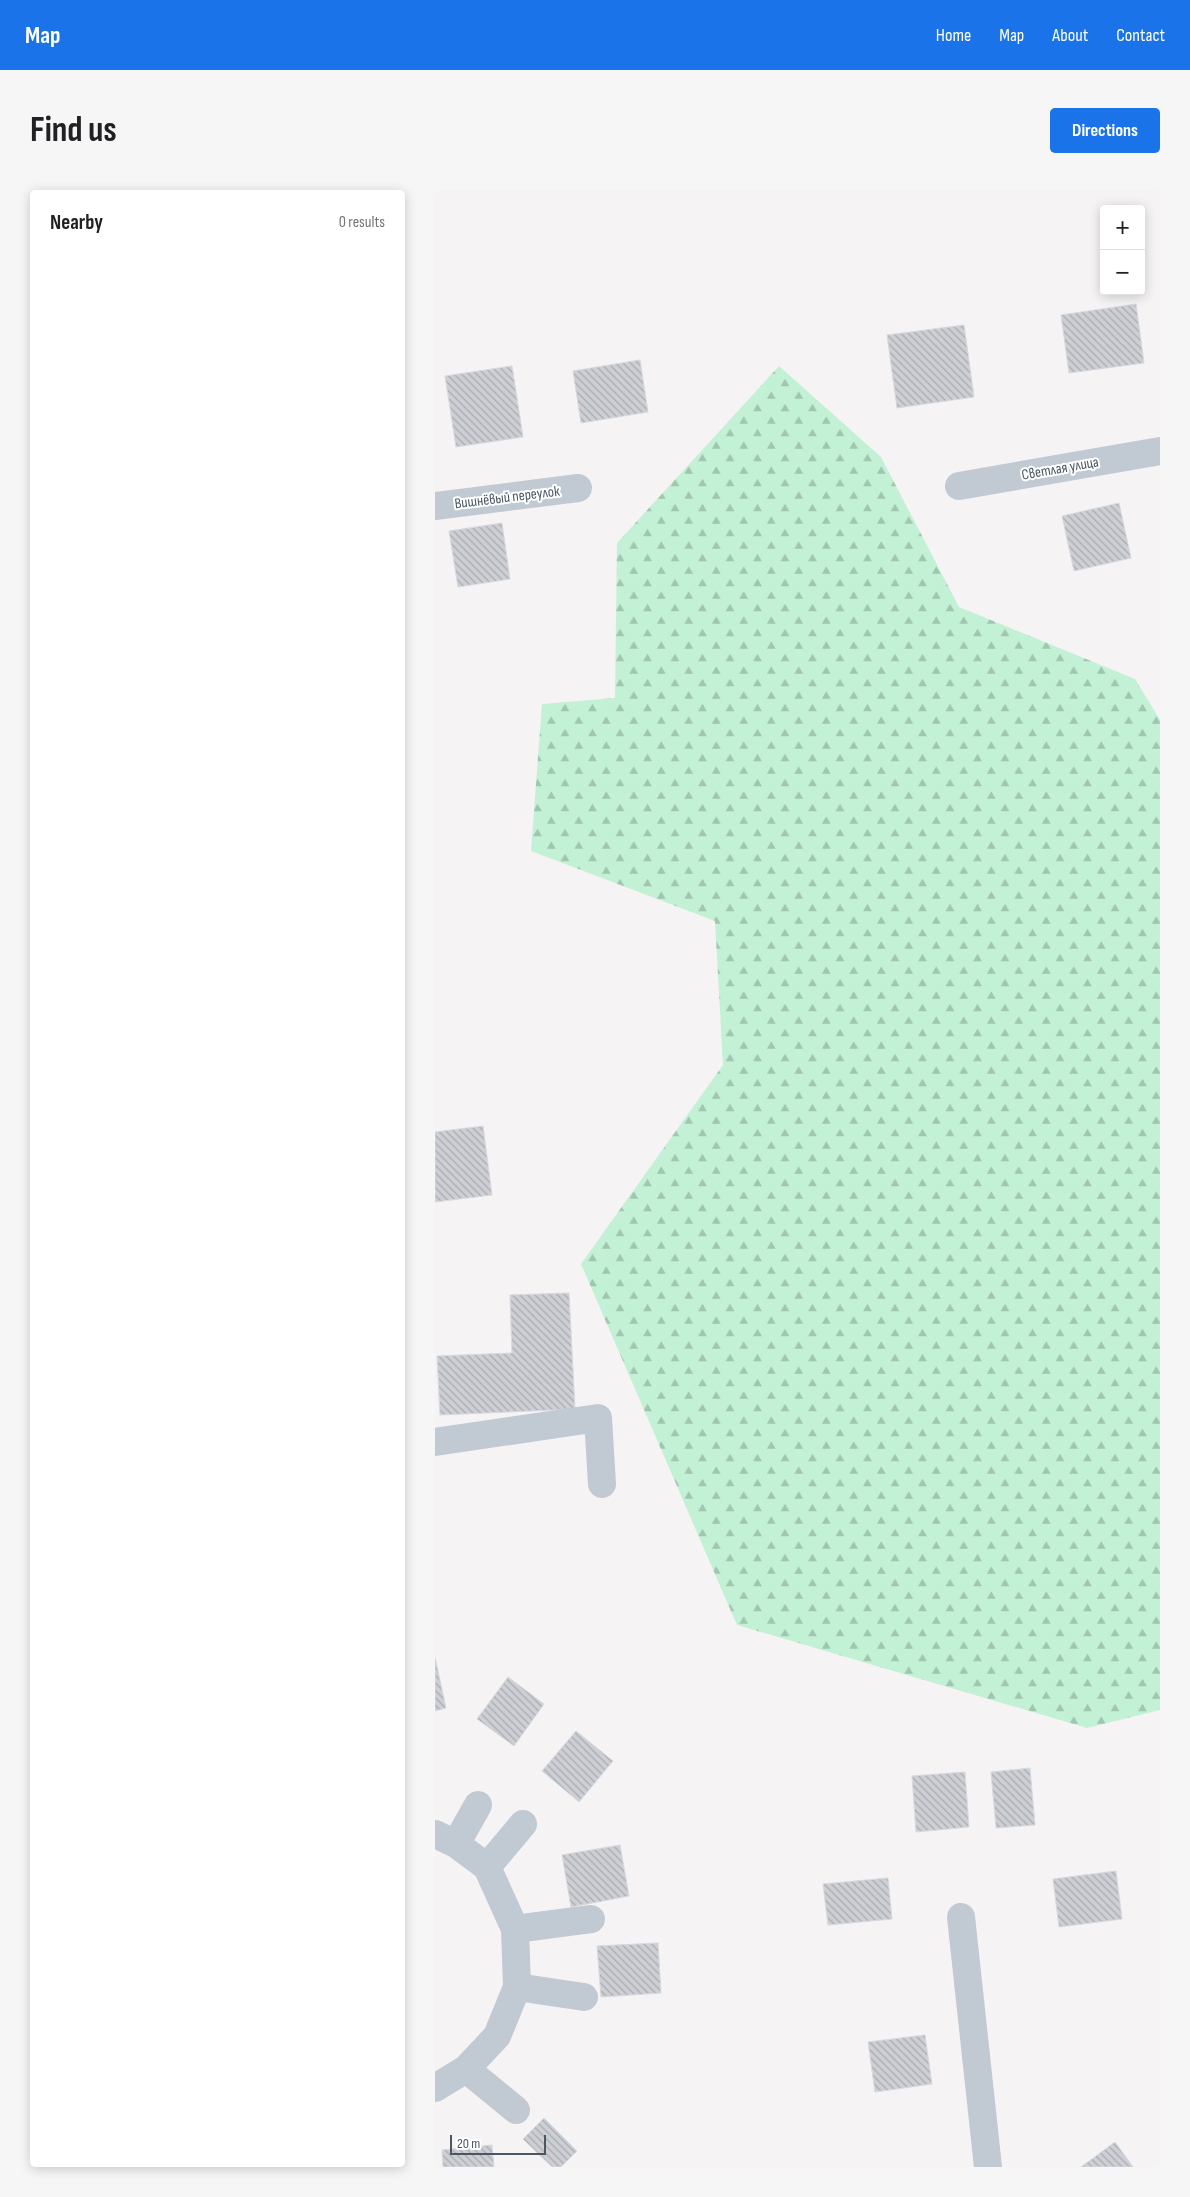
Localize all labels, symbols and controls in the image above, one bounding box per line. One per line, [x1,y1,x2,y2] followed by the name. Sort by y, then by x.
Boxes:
[25,21,60,50] text: Map
[936,25,971,46] text: Home
[999,25,1024,46] text: Map
[1052,25,1088,46] text: About
[1116,25,1165,46] text: Contact
[1050,108,1160,153] button: Directions
[30,109,117,152] text: Find us
[1100,205,1145,295] map controls
[1100,205,1145,250] button: +
[50,210,103,235] text: Nearby
[339,213,385,232] text: 0 results
[1100,250,1145,295] button: −
[1020,452,1100,485] street label: Светлая улица
[453,482,561,513] street label: Вишнёвый переулок
[450,2132,546,2155] scale bar
[457,2135,480,2152] text: 20 m

